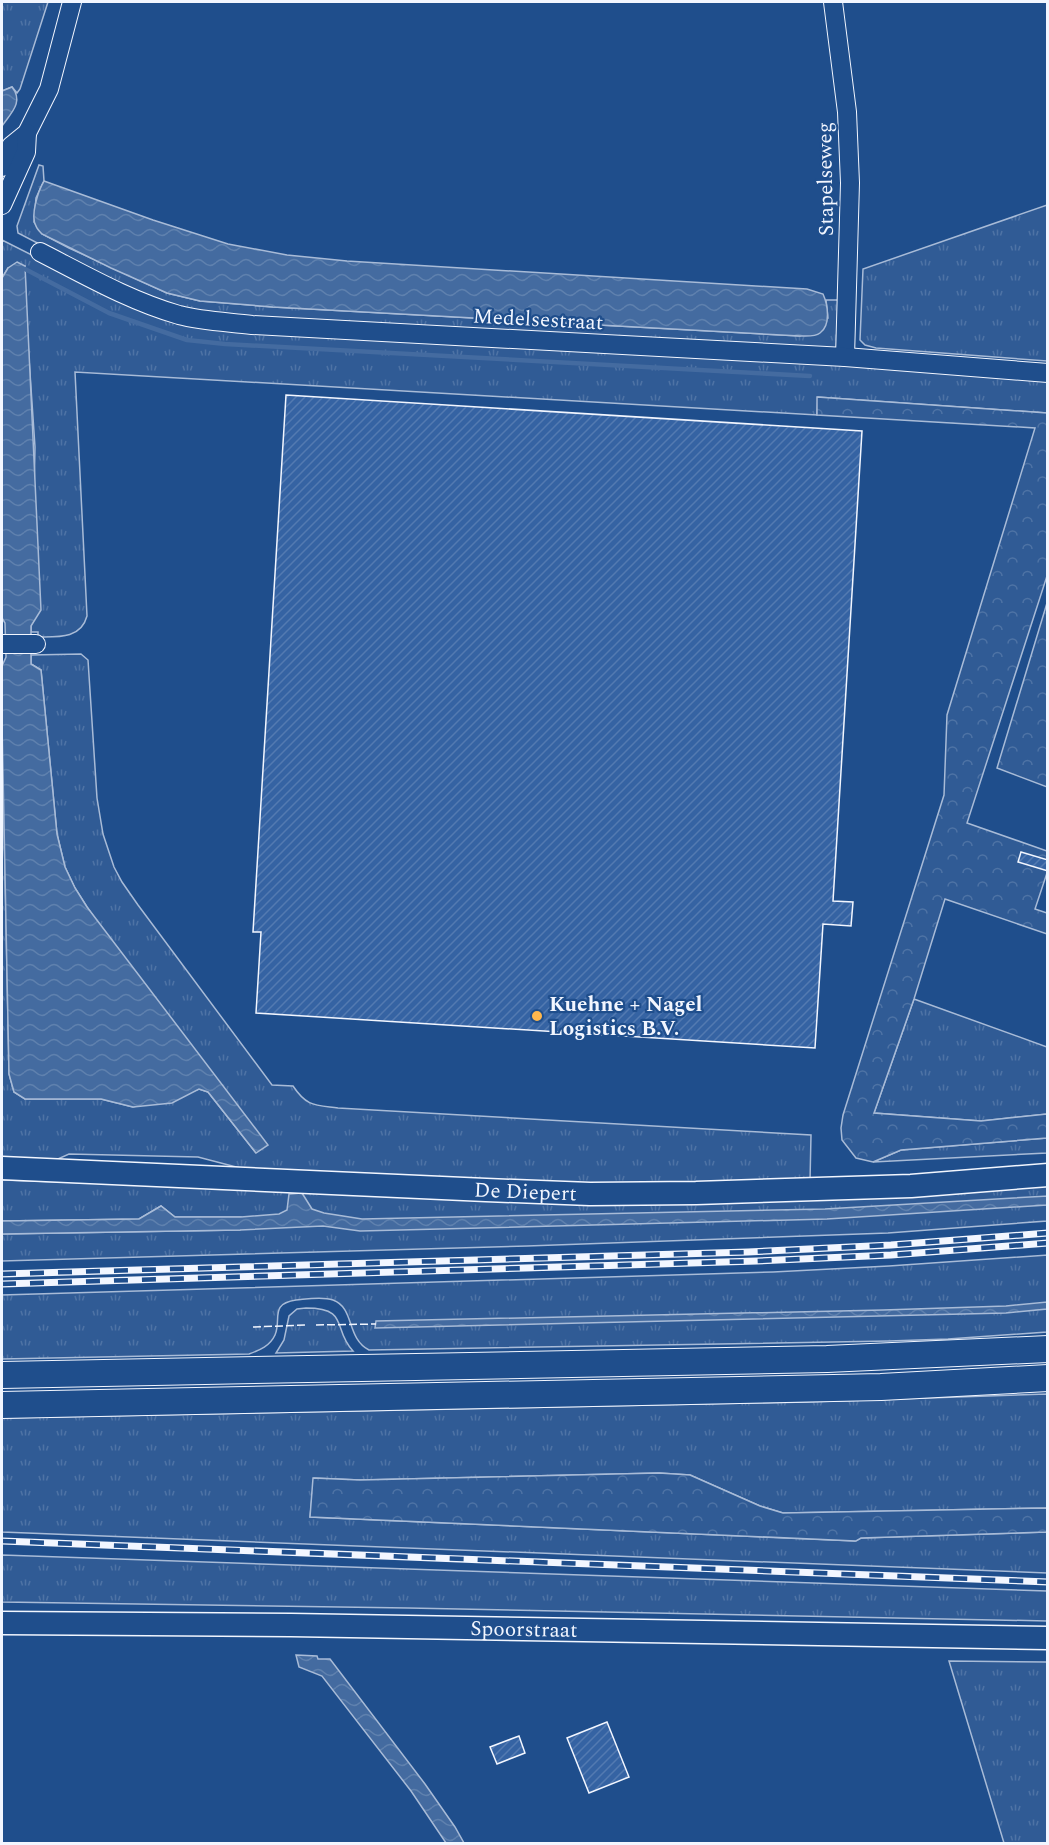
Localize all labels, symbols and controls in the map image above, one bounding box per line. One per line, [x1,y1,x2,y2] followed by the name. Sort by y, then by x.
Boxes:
[809,122,843,236] street label: Stapelseweg
[472,301,604,339] street label: Medelsestraat
[549,989,703,1045] place label: Kuehne + Nagel Logistics B.V.
[530,1009,544,1023] marker: Kuehne + Nagel Logistics B.V.
[473,1174,577,1210] street label: De Diepert
[470,1613,578,1647] street label: Spoorstraat

